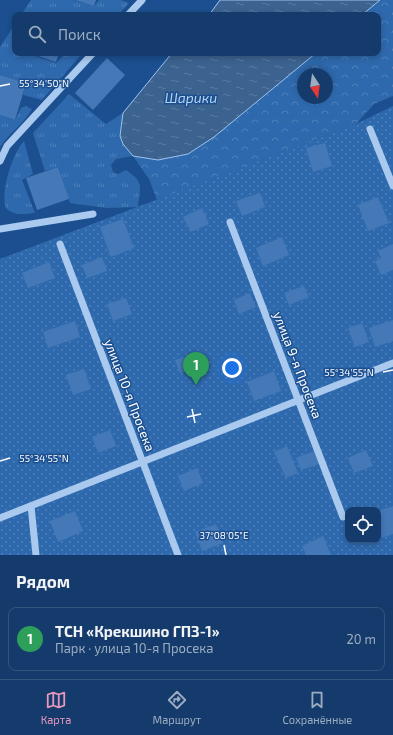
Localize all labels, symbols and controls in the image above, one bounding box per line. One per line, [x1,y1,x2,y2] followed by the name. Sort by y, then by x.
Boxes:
[12,12,381,56] search box
[26,23,48,45] icon: search
[58,25,101,43] text: Поиск
[297,68,333,104] north arrow
[19,77,69,89] text: 55°34'50"N
[165,89,217,106] water label: Шарики
[270,309,326,421] street label: улица 9-я Просека
[101,337,159,453] street label: улица 10-я Просека
[183,352,209,385] pin: 1
[222,358,242,378] your location
[324,366,374,378] text: 55°34'55"N
[19,452,69,464] text: 55°34'55"N
[345,507,381,543] map controls
[345,507,381,543] button: locate
[199,529,249,541] text: 37°08'05"E
[16,571,70,591] text: Рядом
[55,622,220,640] text: ТСН «Крекшино ГПЗ-1»
[27,631,33,647] text: 1
[347,631,376,647] text: 20 m
[55,640,213,656] text: Парк · улица 10-я Просека
[41,689,71,726] tab: Карта
[153,689,201,726] tab: Маршрут
[283,689,352,726] tab: Сохранённые

